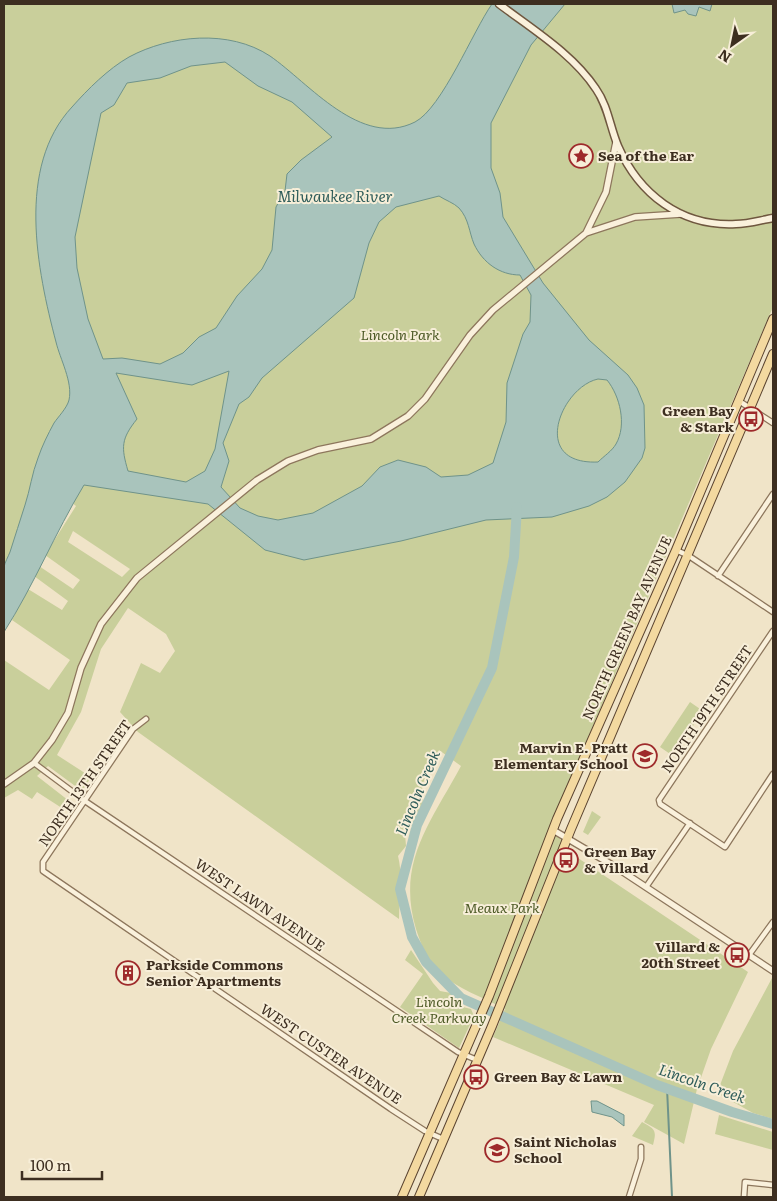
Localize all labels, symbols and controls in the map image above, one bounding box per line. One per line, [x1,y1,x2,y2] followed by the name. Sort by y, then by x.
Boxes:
[707,20,757,70] north arrow
[714,45,735,68] text: N
[568,143,594,169] place icon: Sea of the Ear
[598,145,695,165] place label: Sea of the Ear
[277,184,393,207] water label: Milwaukee River
[360,324,440,344] park label: Lincoln Park
[662,400,735,436] place label: Green Bay & Stark
[738,406,764,432] bus stop icon: Green Bay & Stark
[576,532,676,723] street label: NORTH GREEN BAY AVENUE
[656,641,756,776] street label: NORTH 19TH STREET
[33,715,136,850] street label: NORTH 13TH STREET
[494,737,629,773] place label: Marvin E. Pratt Elementary School
[632,743,658,769] school or university icon: Marvin E. Pratt Elementary School
[388,746,445,839] water label: Lincoln Creek
[584,841,656,877] place label: Green Bay & Villard
[553,847,579,873] bus stop icon: Green Bay & Villard
[191,853,330,955] street label: WEST LAWN AVENUE
[464,897,540,917] park label: Meaux Park
[642,936,721,972] place label: Villard & 20th Street
[724,942,750,968] bus stop icon: Villard & 20th Street
[146,954,283,990] place label: Parkside Commons Senior Apartments
[115,960,141,986] building icon: Parkside Commons Senior Apartments
[392,991,487,1027] park label: Lincoln Creek Parkway
[257,998,406,1108] street label: WEST CUSTER AVENUE
[656,1057,750,1108] water label: Lincoln Creek
[463,1064,489,1090] bus stop icon: Green Bay & Lawn
[494,1066,622,1086] place label: Green Bay & Lawn
[514,1131,616,1167] place label: Saint Nicholas School
[484,1137,510,1163] school or university icon: Saint Nicholas School
[22,1148,102,1180] scale bar
[30,1153,71,1176] text: 100 m

